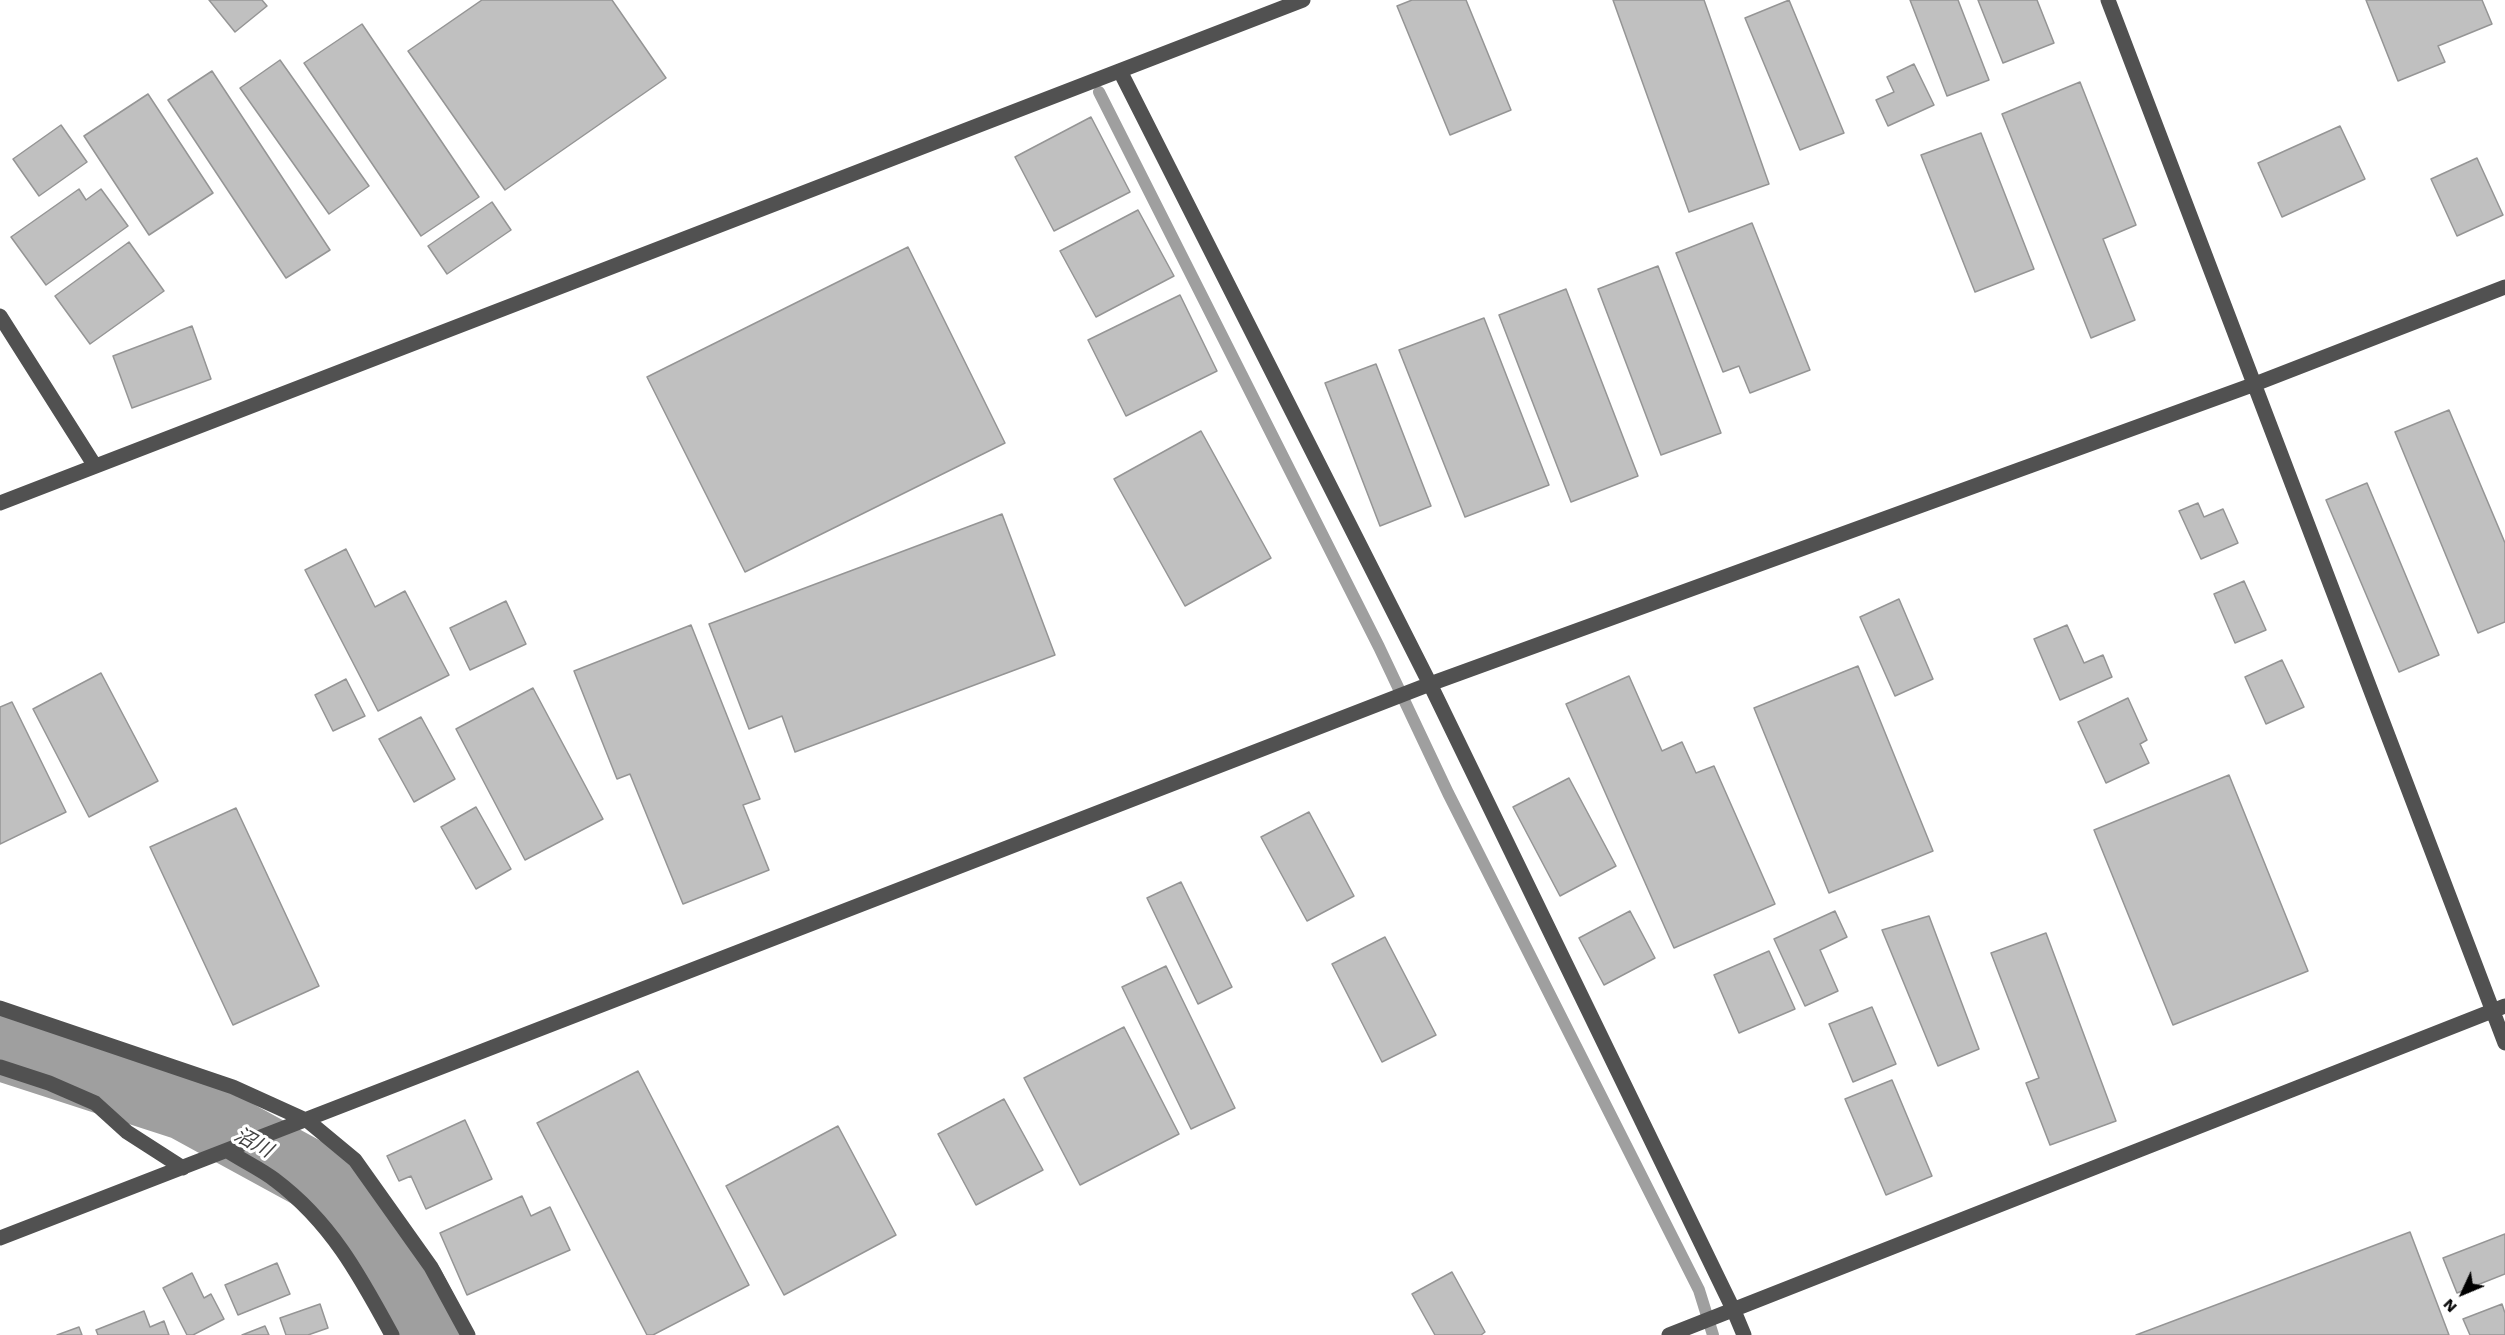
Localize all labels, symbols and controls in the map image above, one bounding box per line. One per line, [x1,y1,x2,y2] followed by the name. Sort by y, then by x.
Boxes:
[230,1123,276,1163] water label: 沼川
[2433,1263,2493,1323] north arrow
[2439,1295,2461,1317] text: N

